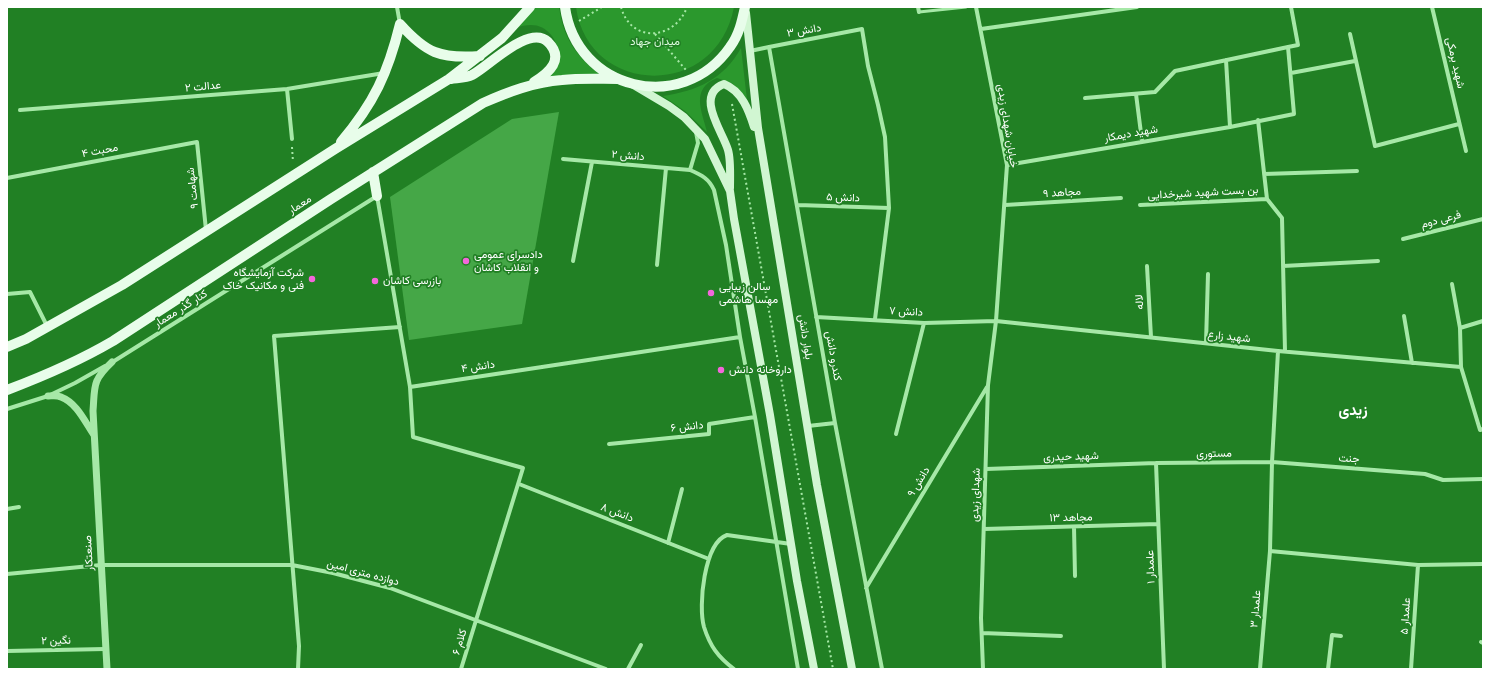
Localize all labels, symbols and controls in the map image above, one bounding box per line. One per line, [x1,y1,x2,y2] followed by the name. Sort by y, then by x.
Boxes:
[786,21,822,41] street label: دانش ۳
[630,35,680,49] park label: میدان جهاد
[1443,36,1467,90] street label: شهید برمکی
[184,79,222,95] street label: عدالت ۲
[994,83,1020,169] street label: خیابان شهدای زیدی
[1103,123,1159,145] street label: شهید دیمکار
[81,141,119,161] street label: محبت ۴
[611,148,645,164] street label: دانش ۲
[184,167,202,209] street label: شهامت ۹
[1147,184,1259,202] street label: بن بست شهید شیرخدایی
[1043,185,1081,201] street label: مجاهد ۹
[826,191,860,205] street label: دانش ۵
[286,193,314,217] street label: معمار
[1420,208,1462,232] street label: فرعی دوم
[474,248,543,274] place label: دادسرای عمومی و انقلاب کاشان
[461,256,471,266] marker: دادسرای عمومی و انقلاب کاشان
[223,266,304,292] place label: شرکت آزمایشگاه فنی و مکانیک خاک
[307,274,317,284] marker: شرکت آزمایشگاه فنی و مکانیک خاک
[383,274,441,288] place label: بازرسی کاشان
[370,276,380,286] marker: بازرسی کاشان
[719,280,778,306] place label: سالن زیبایی مهسا هاشمی
[152,287,210,331] street label: کنار گذر معمار
[706,288,716,298] marker: سالن زیبایی مهسا هاشمی
[1133,294,1147,310] street label: لاله
[889,305,923,319] street label: دانش ۷
[795,314,815,360] street label: بلوار دانش
[1207,328,1251,346] street label: شهید زارع
[822,330,844,382] street label: کندرو دانش
[460,358,496,376] street label: دانش ۴
[729,363,792,377] place label: داروخانه دانش
[716,365,726,375] marker: داروخانه دانش
[1338,402,1368,420] district label: زیدی
[670,419,704,435] street label: دانش ۶
[1196,447,1232,461] street label: مستوری
[1043,449,1099,465] street label: شهید حیدری
[1338,452,1360,466] street label: جنت
[905,465,933,499] street label: دانش ۹
[968,468,984,522] street label: شهدای زیدی
[599,501,635,525] street label: دانش ۸
[1049,511,1093,525] street label: مجاهد ۱۳
[81,535,97,571] street label: صنعتکار
[1144,550,1158,584] street label: علمدار ۱
[325,557,401,589] street label: دوازده متری امین
[1248,590,1264,628] street label: علمدار ۳
[1398,597,1414,635] street label: علمدار ۵
[450,627,470,657] street label: کلام ۶
[41,634,71,648] street label: نگین ۲

